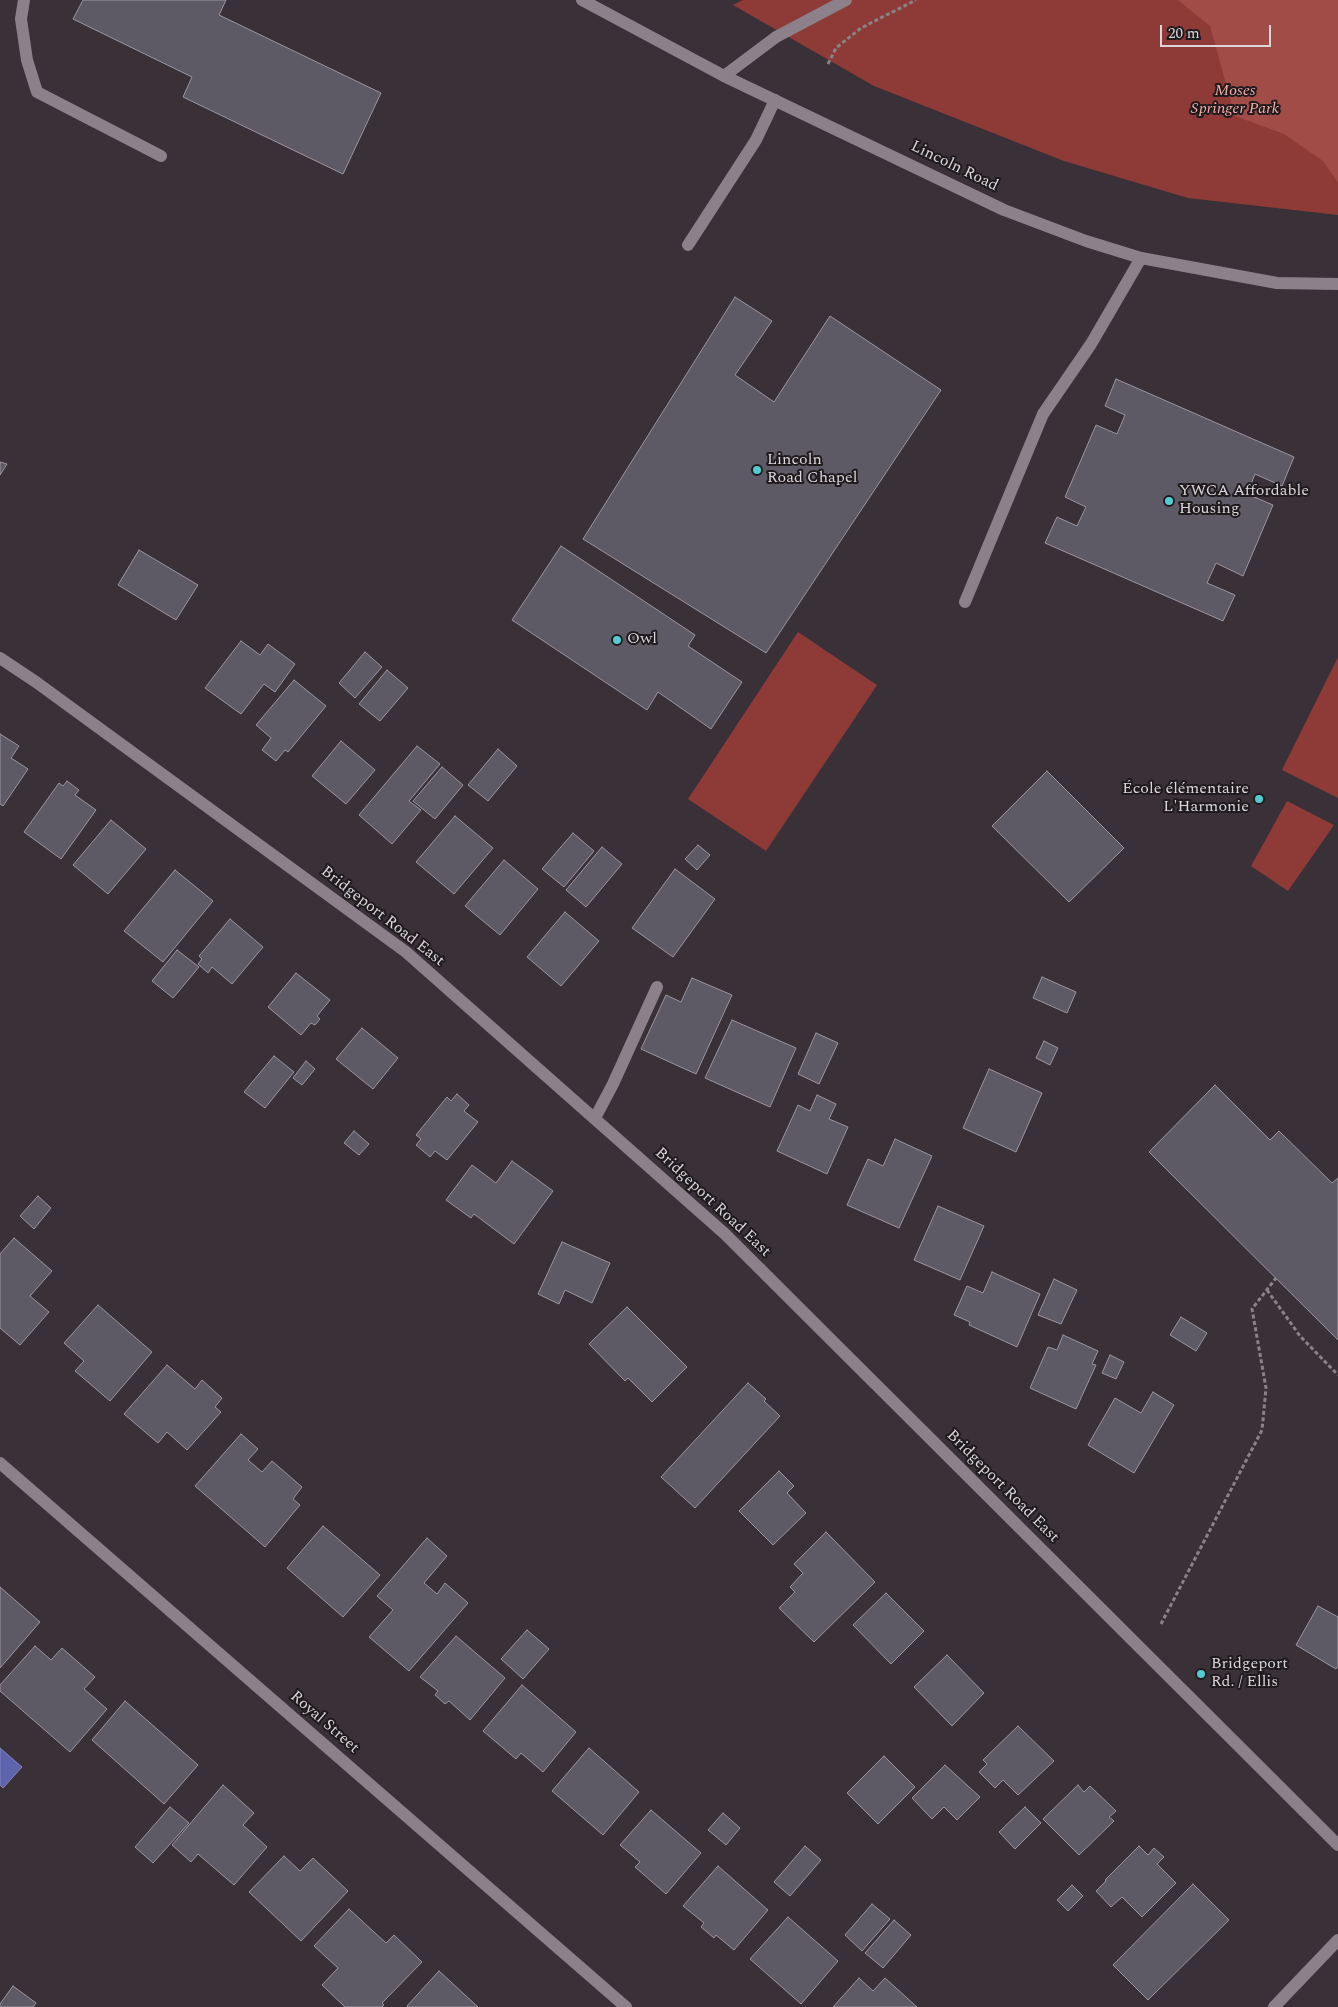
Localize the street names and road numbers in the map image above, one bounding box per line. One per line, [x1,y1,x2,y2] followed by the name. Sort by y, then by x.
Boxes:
[907,138,1001,196] street label: Lincoln Road
[316,863,448,971] street label: Bridgeport Road East
[650,1144,774,1262] street label: Bridgeport Road East
[942,1427,1062,1547] street label: Bridgeport Road East
[286,1688,362,1758] street label: Royal Street

